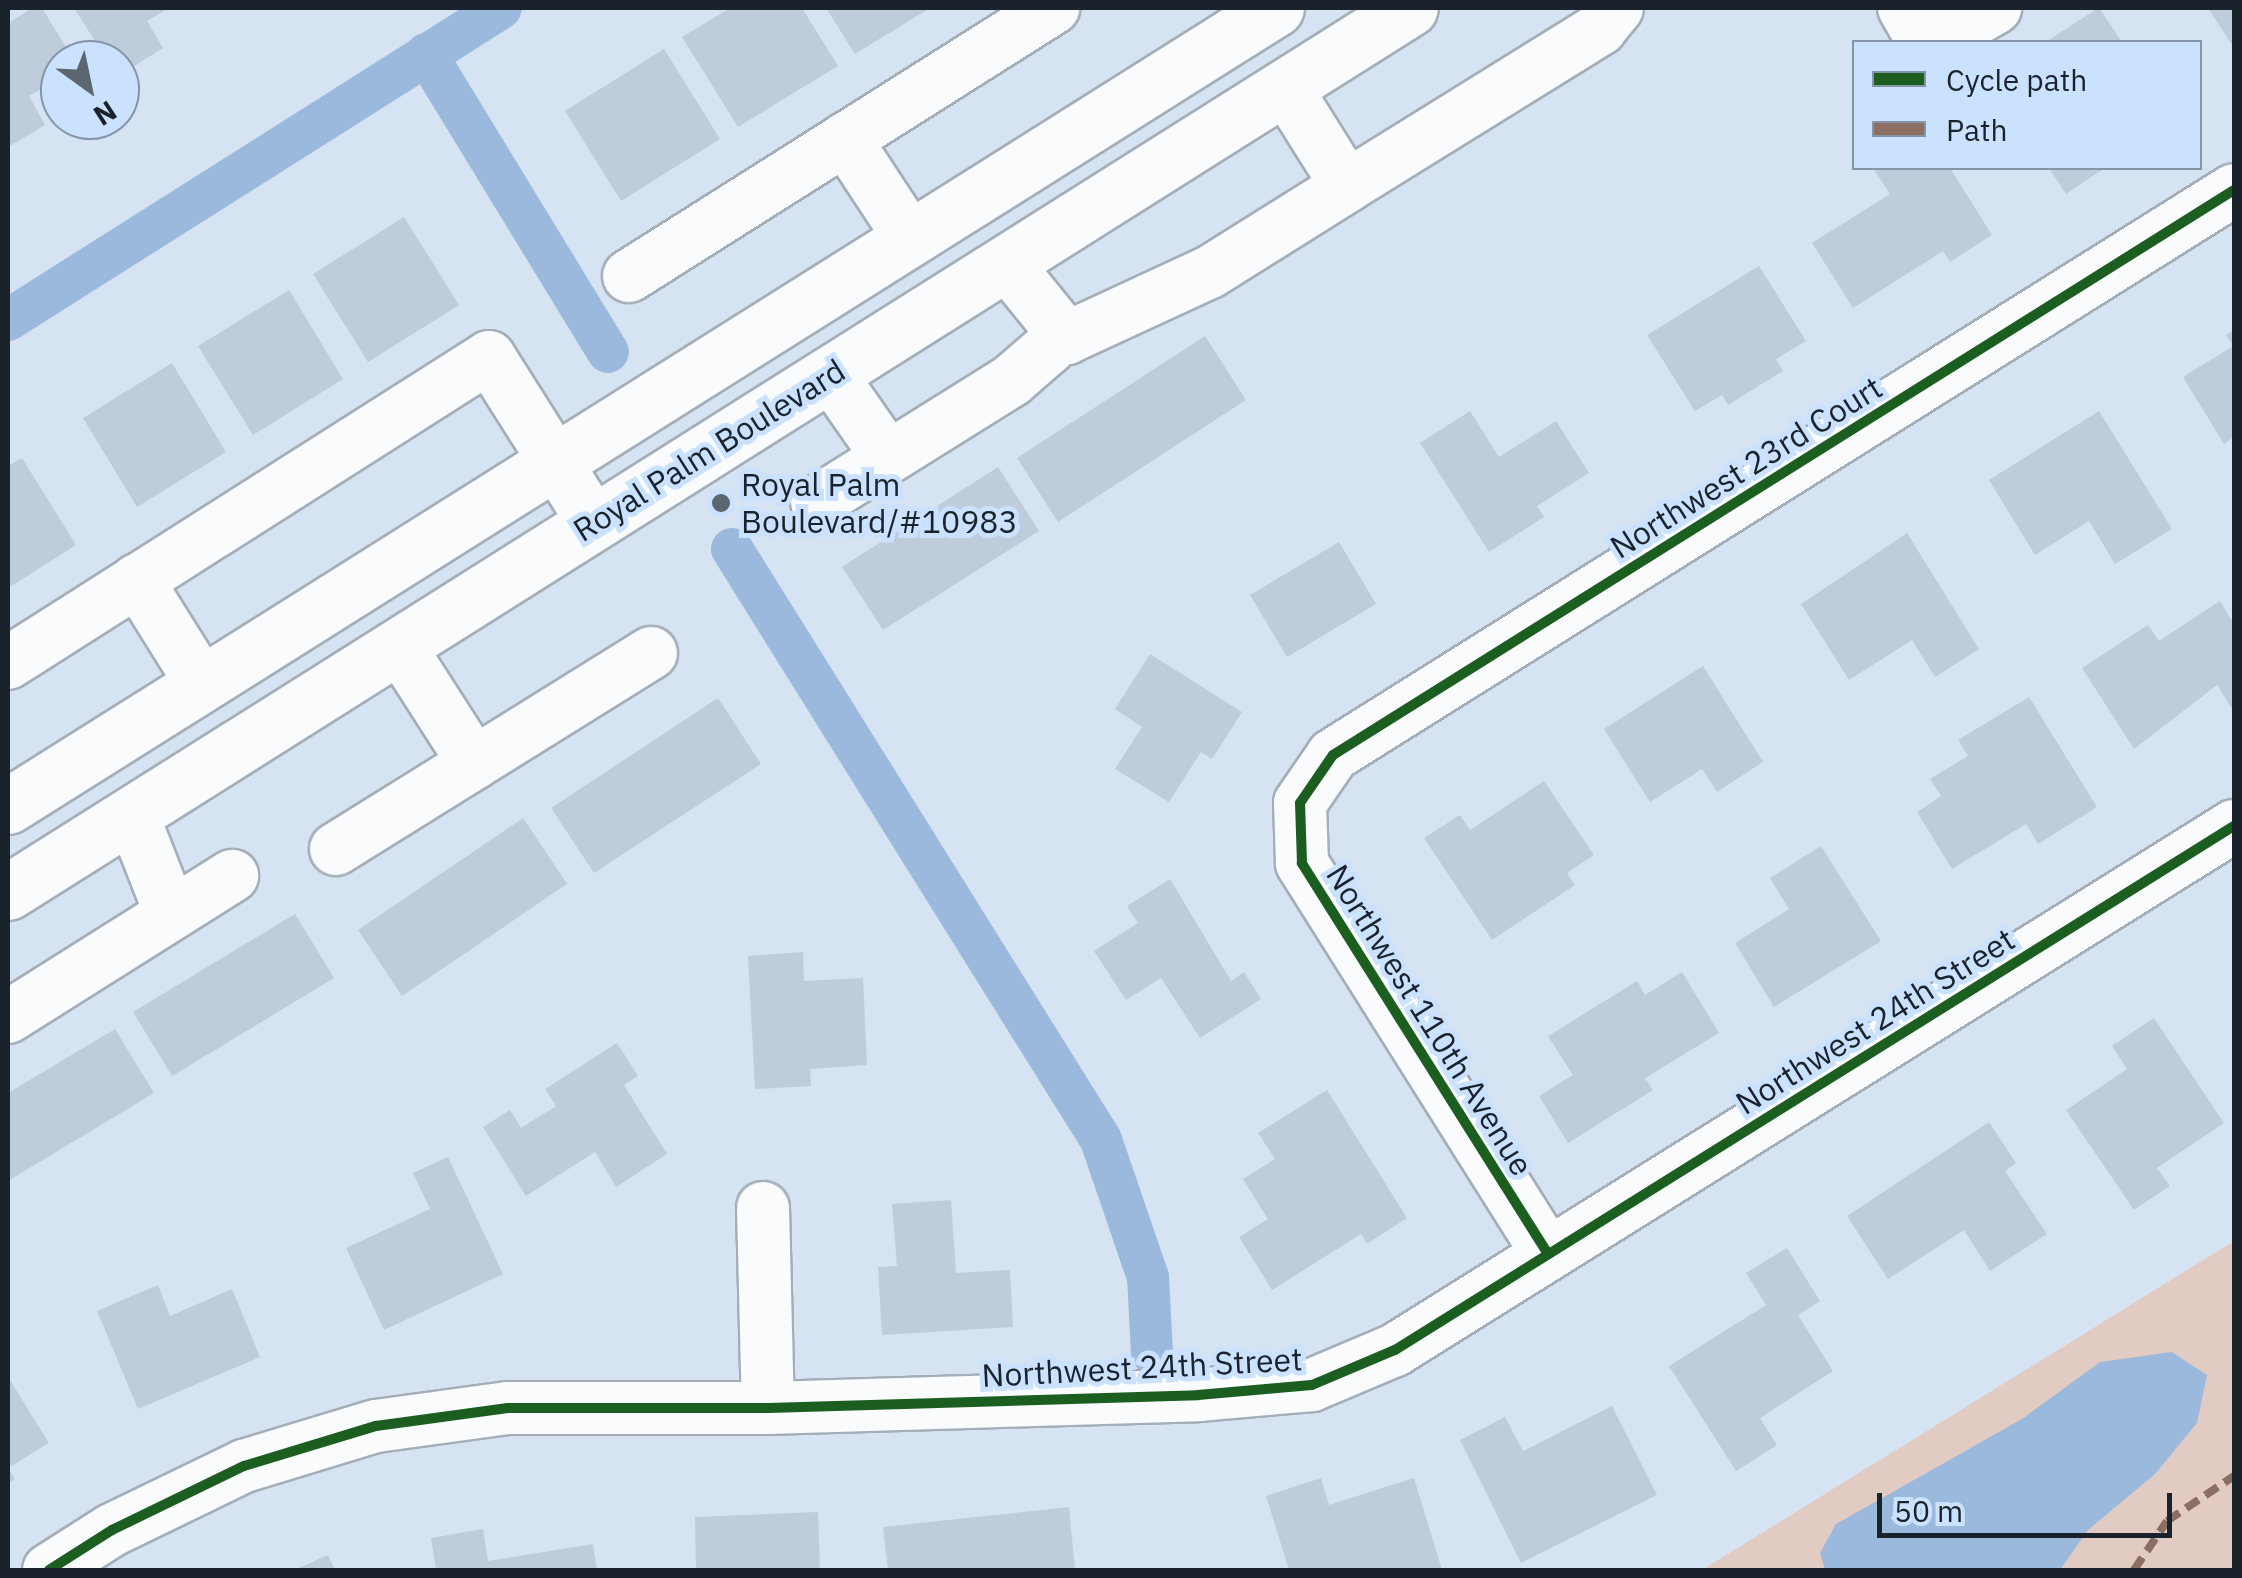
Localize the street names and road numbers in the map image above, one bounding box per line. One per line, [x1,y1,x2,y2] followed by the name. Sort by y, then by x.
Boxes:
[566,351,852,549] street label: Royal Palm Boulevard
[1603,368,1889,566] street label: Northwest 23rd Court
[1319,858,1541,1182] street label: Northwest 110th Avenue
[1729,920,2021,1122] street label: Northwest 24th Street
[981,1339,1303,1395] street label: Northwest 24th Street

